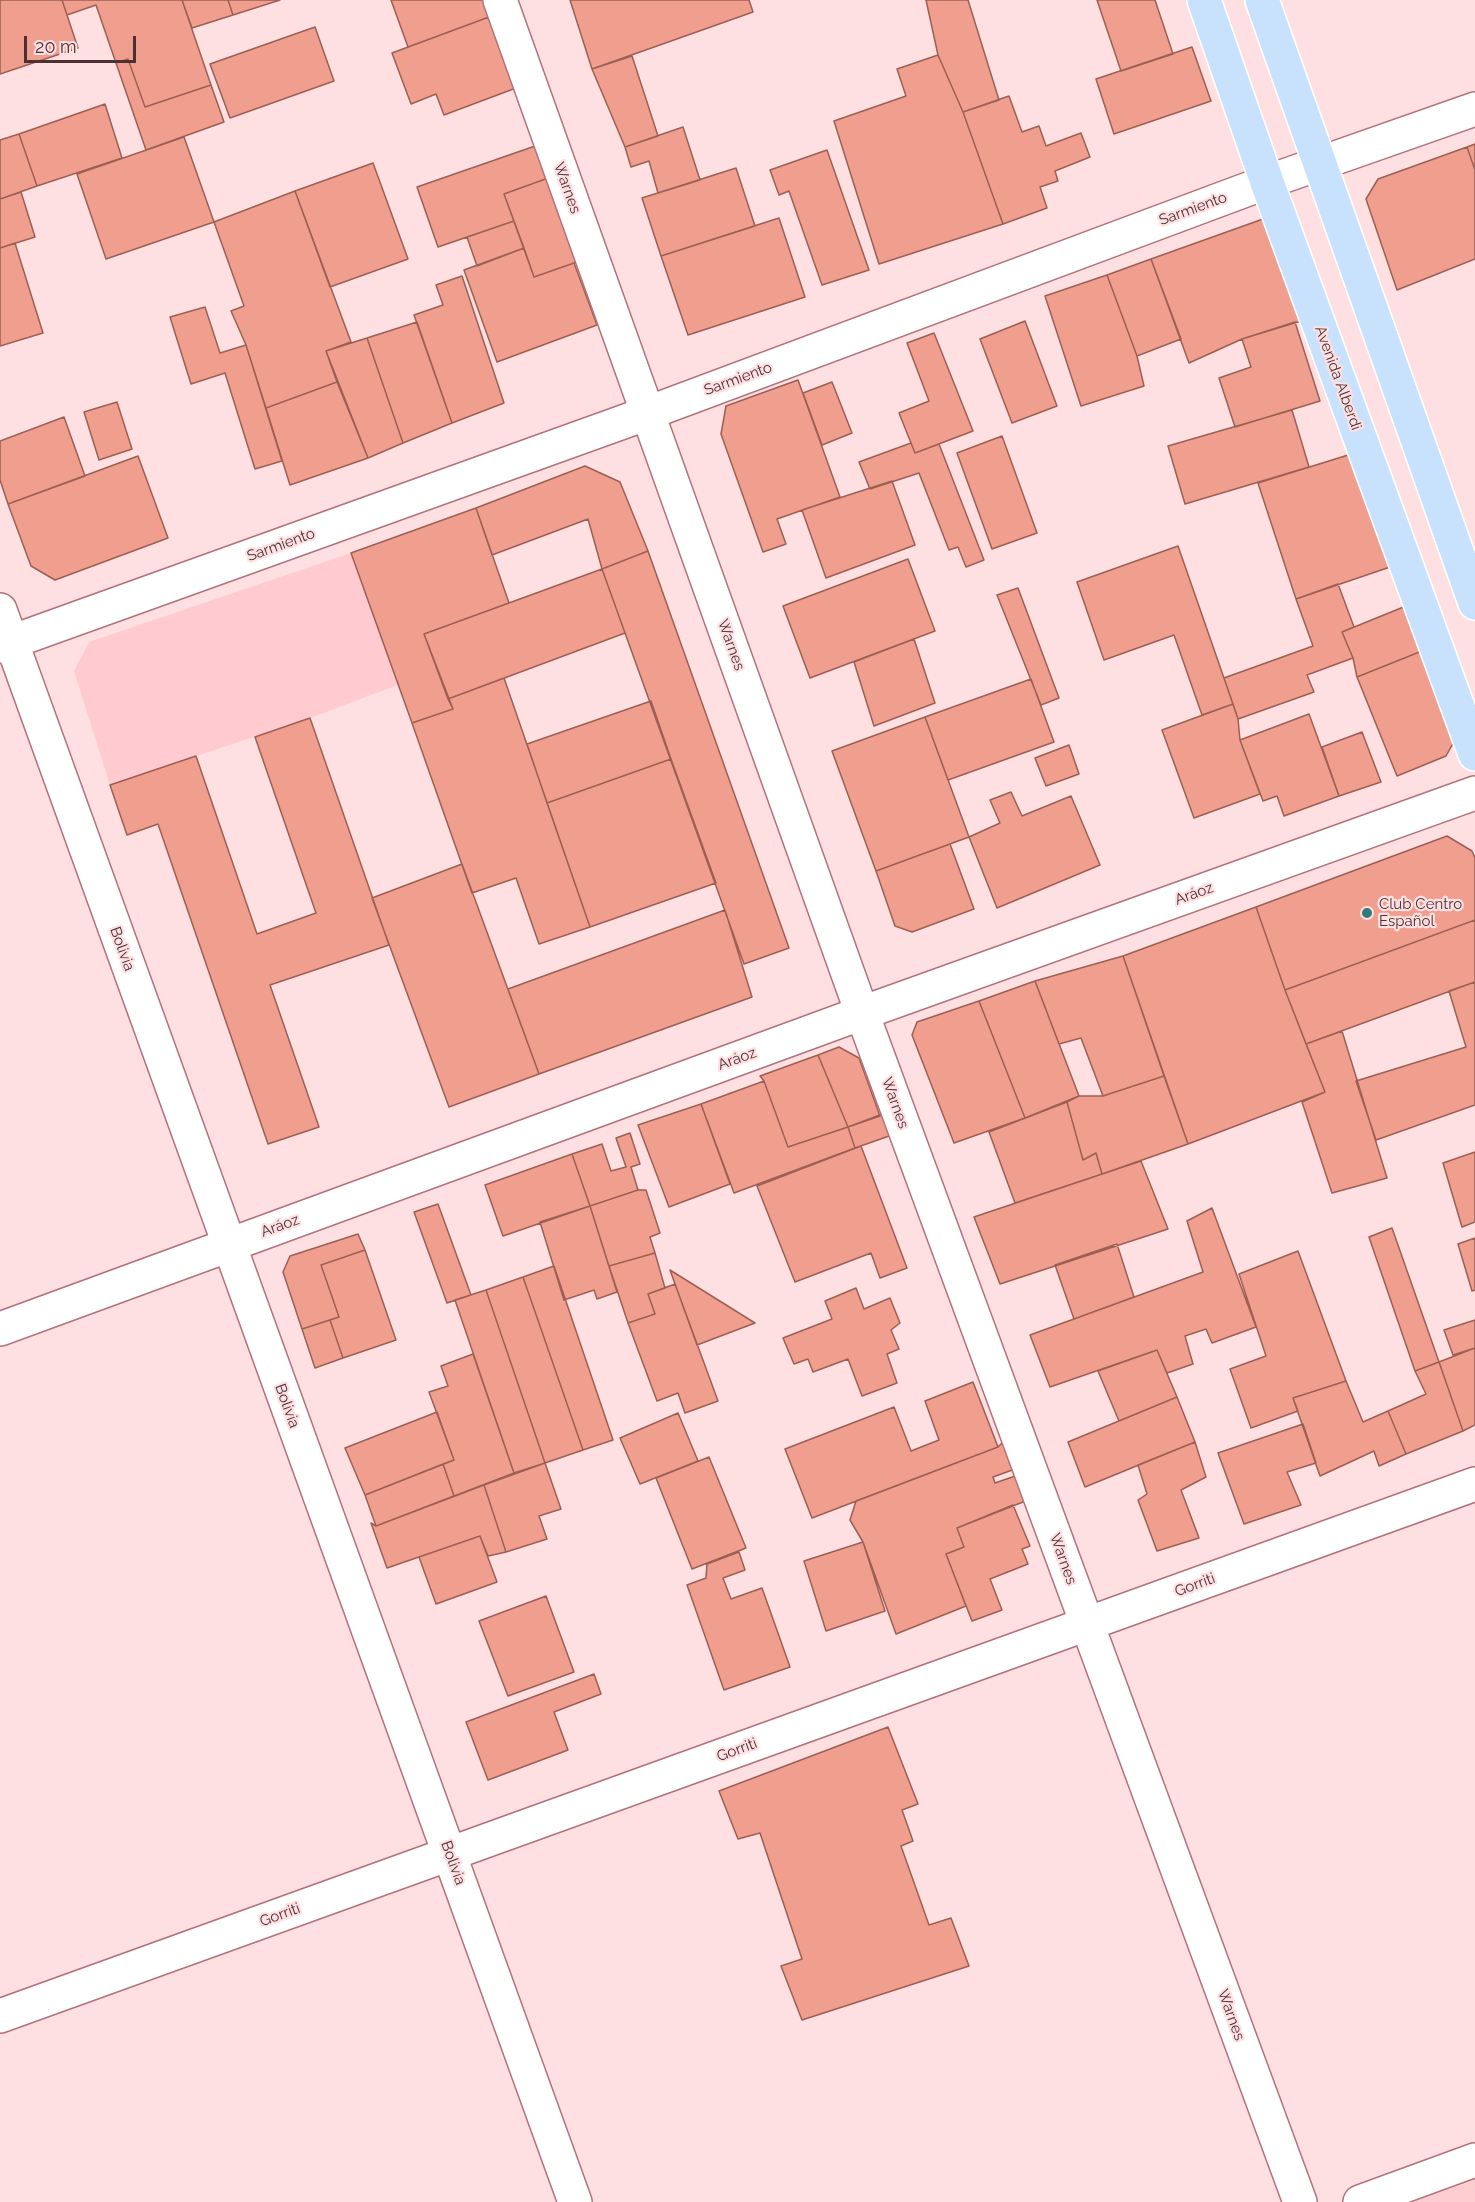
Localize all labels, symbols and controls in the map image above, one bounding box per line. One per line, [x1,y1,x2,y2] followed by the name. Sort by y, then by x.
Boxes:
[27,24,140,62] scale bar
[35,36,77,57] text: 20 m
[549,160,585,216] street label: Warnes
[1157,188,1229,230] street label: Sarmiento
[1311,323,1365,433] street label: Avenida Alberdi
[702,358,774,400] street label: Sarmiento
[245,524,317,566] street label: Sarmiento
[713,617,749,673] street label: Warnes
[1172,879,1216,909] street label: Aráoz
[1379,895,1462,930] place label: Club Centro Español
[1360,906,1374,920] marker: Club Centro Español
[106,924,138,974] street label: Bolivia
[715,1044,759,1074] street label: Aráoz
[877,1075,913,1131] street label: Warnes
[258,1211,302,1241] street label: Aráoz
[271,1381,303,1431] street label: Bolivia
[1045,1531,1081,1587] street label: Warnes
[1172,1569,1218,1601] street label: Gorriti
[714,1734,760,1766] street label: Gorriti
[437,1838,469,1888] street label: Bolivia
[257,1899,303,1931] street label: Gorriti
[1213,1987,1249,2043] street label: Warnes

